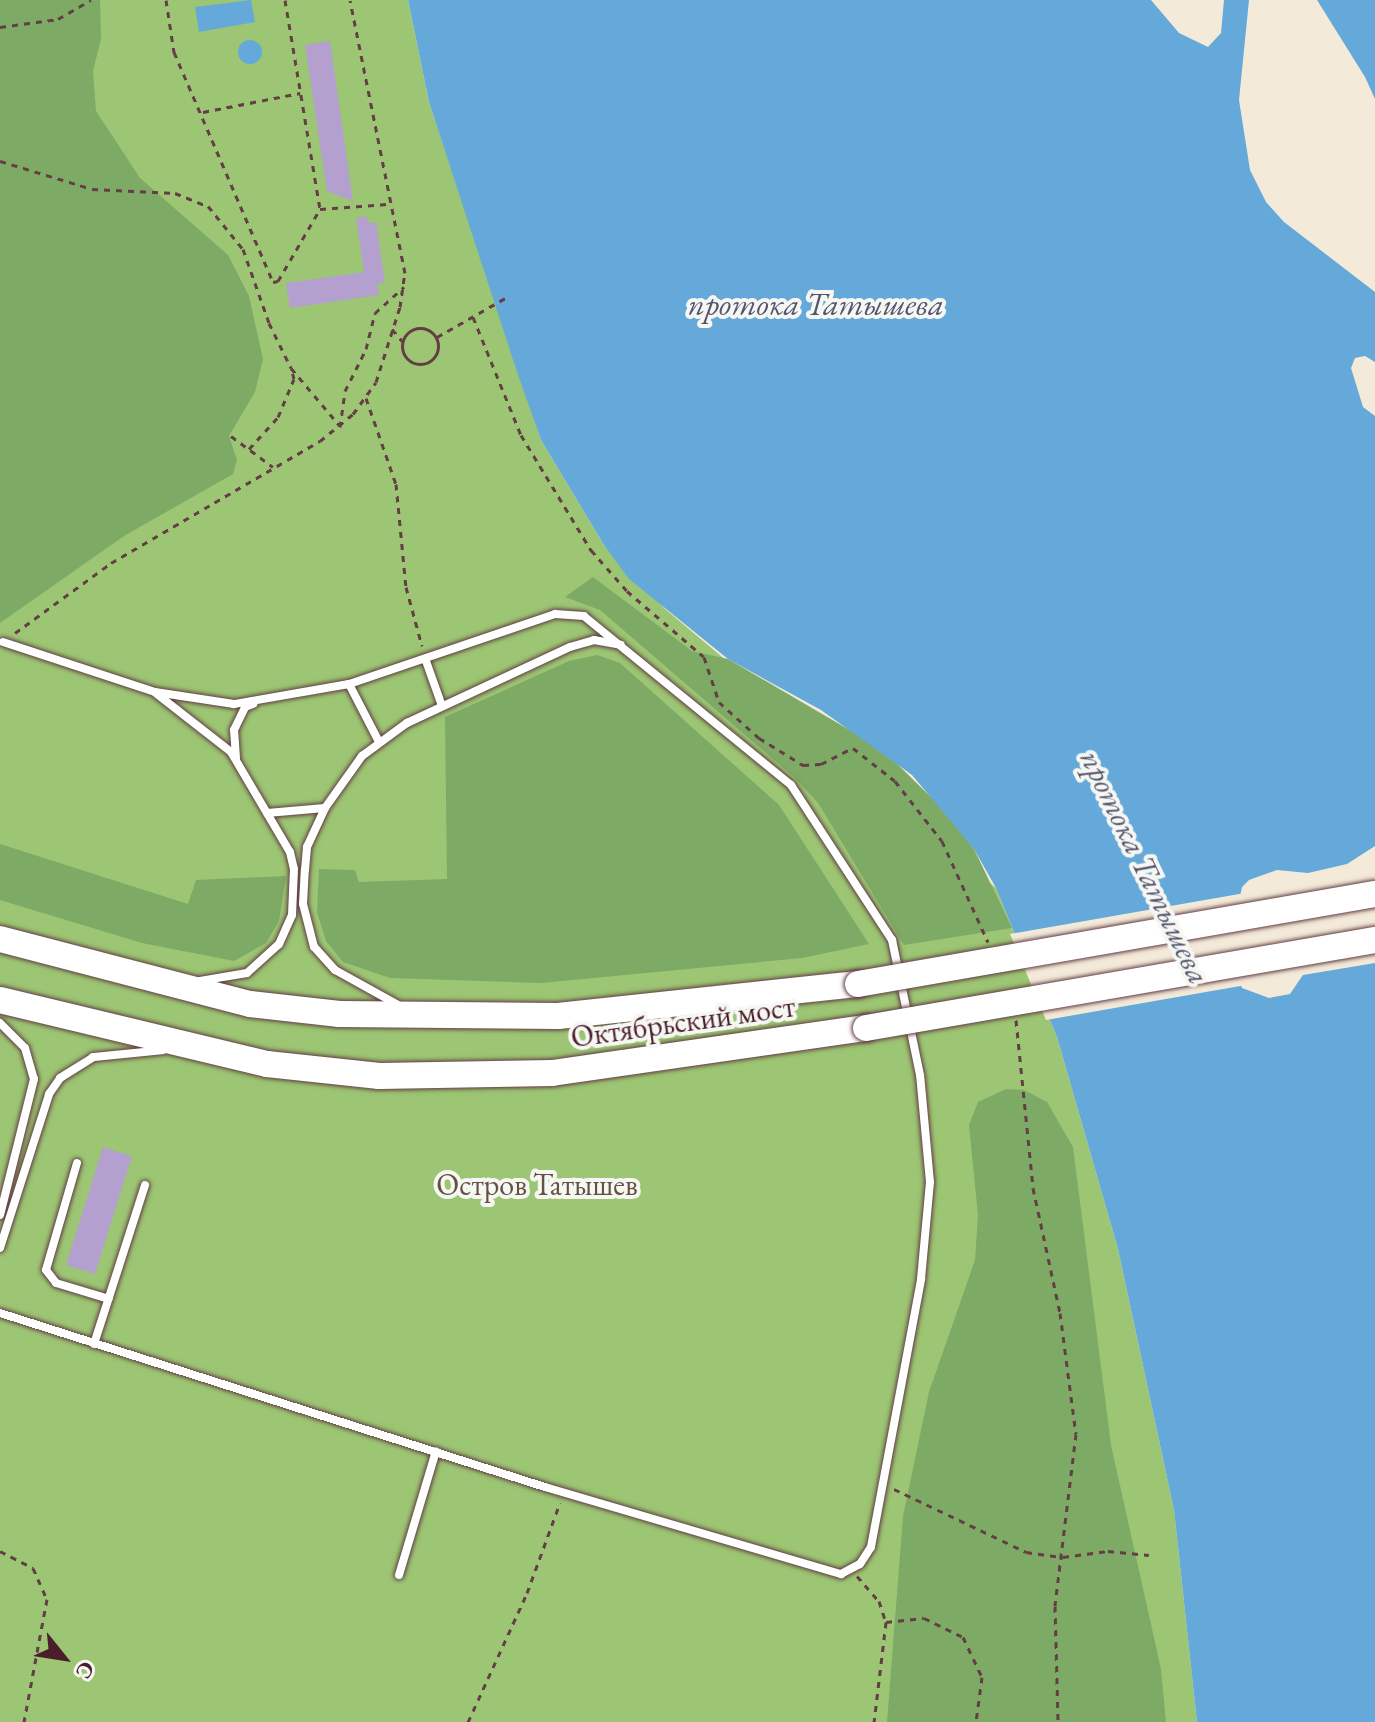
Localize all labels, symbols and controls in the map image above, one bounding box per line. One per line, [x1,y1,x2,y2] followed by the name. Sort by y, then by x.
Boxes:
[688,285,944,323] water label: протока Татышева
[1072,744,1218,990] water label: протока Татышева
[569,988,797,1056] street label: Октябрьский мост
[436,1167,638,1203] park label: Остров Татышев
[24,1618,104,1698] north arrow
[69,1656,102,1684] text: С

